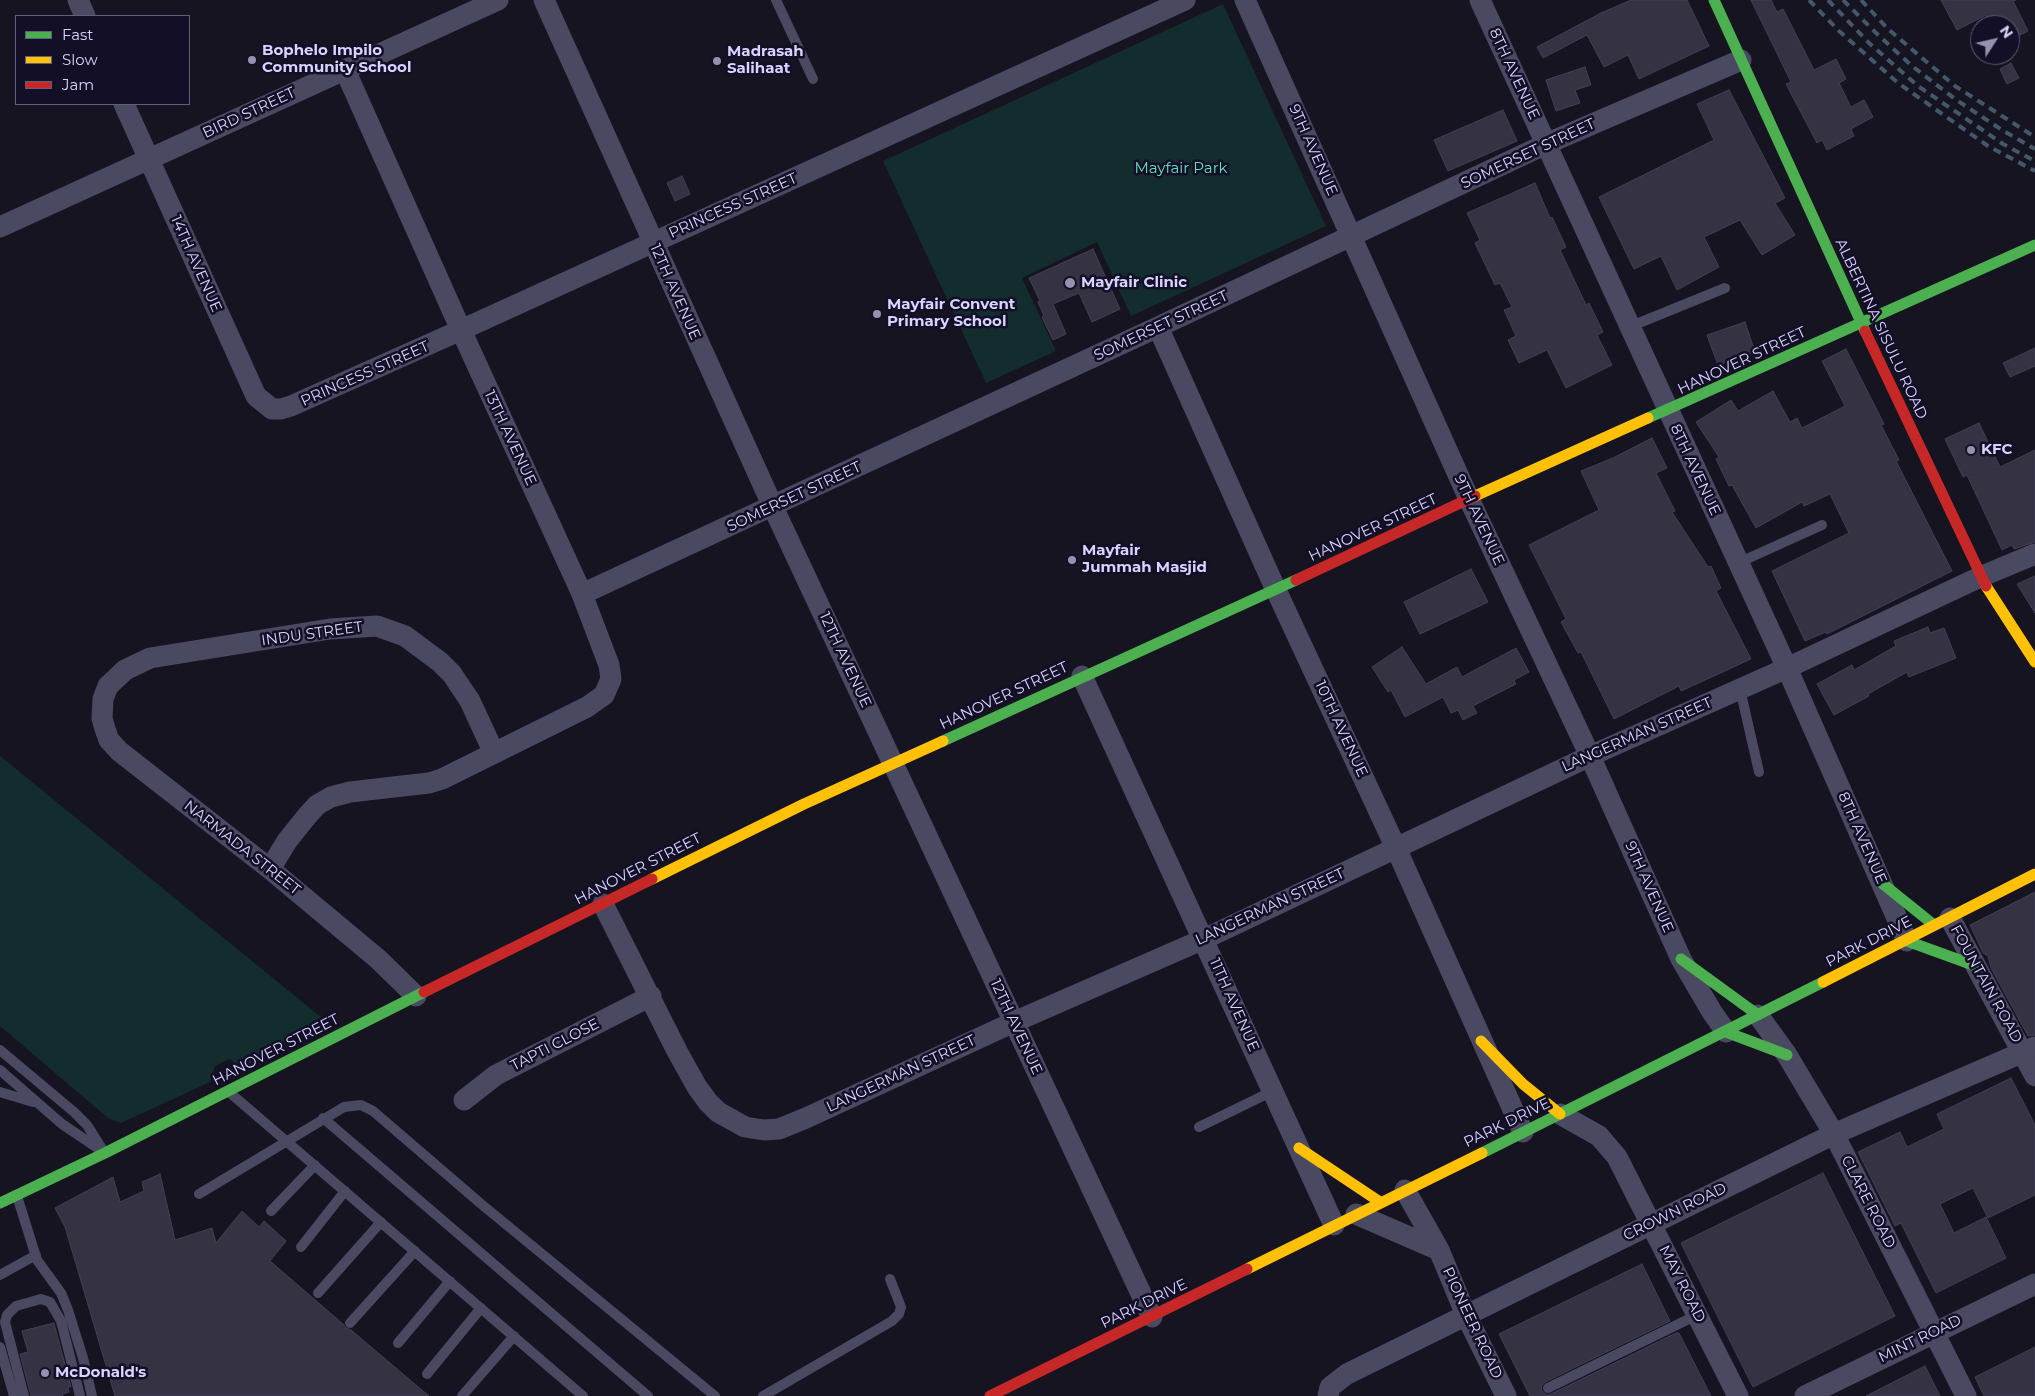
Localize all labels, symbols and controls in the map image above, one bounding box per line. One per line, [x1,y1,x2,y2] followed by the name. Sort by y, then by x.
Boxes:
[15,15,190,105] legend
[1970,15,2020,65] north arrow
[1996,22,2017,42] text: N
[62,25,93,44] text: Fast
[1485,25,1543,123] street label: 8TH AVENUE
[262,42,411,77] place label: Bophelo Impilo Community School
[727,43,804,78] place label: Madrasah Salihaat
[62,50,98,69] text: Slow
[246,54,258,66] marker: Bophelo Impilo Community School
[711,55,723,67] marker: Madrasah Salihaat
[62,75,94,94] text: Jam
[200,84,298,142] street label: BIRD STREET
[1285,101,1341,199] street label: 9TH AVENUE
[1458,115,1598,193] street label: SOMERSET STREET
[1134,160,1228,178] park label: Mayfair Park
[666,170,800,242] street label: PRINCESS STREET
[167,213,225,315] street label: 14TH AVENUE
[1831,236,1931,422] street label: ALBERTINA SISULU ROAD
[646,241,704,343] street label: 12TH AVENUE
[1081,274,1187,292] place label: Mayfair Clinic
[1063,276,1077,290] marker: Mayfair Clinic
[1091,287,1231,365] street label: SOMERSET STREET
[887,296,1015,331] place label: Mayfair Convent Primary School
[871,308,883,320] marker: Mayfair Convent Primary School
[1675,323,1809,399] street label: HANOVER STREET
[298,338,432,410] street label: PRINCESS STREET
[480,387,540,489] street label: 13TH AVENUE
[1666,421,1724,519] street label: 8TH AVENUE
[1981,441,2012,459] place label: KFC
[1965,444,1977,456] marker: KFC
[724,458,864,536] street label: SOMERSET STREET
[1450,472,1508,568] street label: 9TH AVENUE
[1306,490,1440,566] street label: HANOVER STREET
[1082,542,1207,577] place label: Mayfair Jummah Masjid
[1066,554,1078,566] marker: Mayfair Jummah Masjid
[815,609,875,711] street label: 12TH AVENUE
[260,618,364,650] street label: INDU STREET
[937,658,1071,734] street label: HANOVER STREET
[1311,678,1371,780] street label: 10TH AVENUE
[1559,694,1715,776] street label: LANGERMAN STREET
[1834,789,1890,887] street label: 8TH AVENUE
[180,797,304,899] street label: NARMADA STREET
[572,829,704,909] street label: HANOVER STREET
[1621,838,1677,936] street label: 9TH AVENUE
[1192,864,1348,950] street label: LANGERMAN STREET
[1823,913,1915,971] street label: PARK DRIVE
[1946,922,2026,1046] street label: FOUNTAIN ROAD
[1205,956,1263,1054] street label: 11TH AVENUE
[986,976,1046,1078] street label: 12TH AVENUE
[210,1010,342,1090] street label: HANOVER STREET
[508,1015,602,1075] street label: TAPTI CLOSE
[823,1031,979,1117] street label: LANGERMAN STREET
[1461,1094,1553,1152] street label: PARK DRIVE
[1837,1153,1899,1251] street label: CLARE ROAD
[1620,1179,1730,1245] street label: CROWN ROAD
[1655,1242,1709,1326] street label: MAY ROAD
[1438,1264,1506,1382] street label: PIONEER ROAD
[1098,1275,1190,1333] street label: PARK DRIVE
[1876,1311,1964,1367] street label: MINT ROAD
[55,1364,146,1382] place label: McDonald's
[39,1367,51,1379] marker: McDonald's

